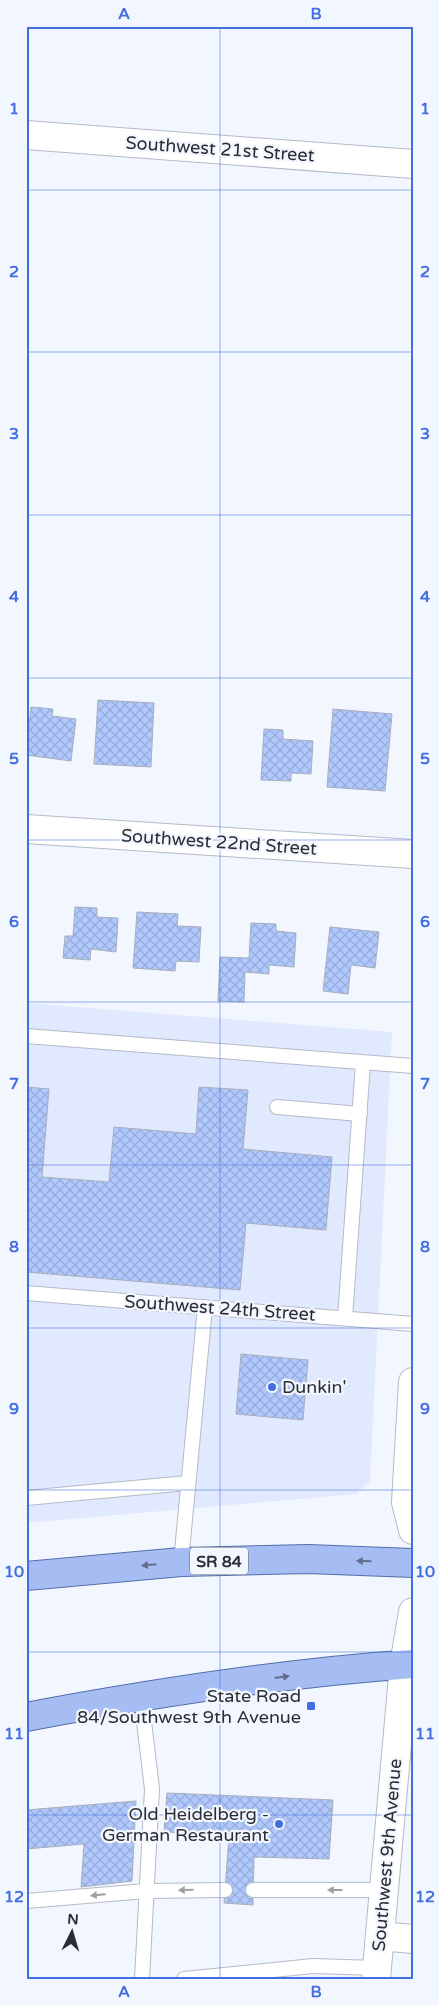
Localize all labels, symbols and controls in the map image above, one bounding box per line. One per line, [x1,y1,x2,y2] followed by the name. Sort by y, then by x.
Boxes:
[118,4,130,24] text: A
[310,4,322,24] text: B
[9,99,19,119] text: 1
[420,99,430,119] text: 1
[125,131,315,167] street label: Southwest 21st Street
[9,262,19,282] text: 2
[420,262,430,282] text: 2
[9,424,19,444] text: 3
[420,424,430,444] text: 3
[9,587,19,607] text: 4
[420,587,430,607] text: 4
[9,749,19,769] text: 5
[420,749,430,769] text: 5
[120,824,318,860] street label: Southwest 22nd Street
[9,912,19,932] text: 6
[420,912,430,932] text: 6
[9,1074,19,1094] text: 7
[420,1074,430,1094] text: 7
[9,1237,19,1257] text: 8
[420,1237,430,1257] text: 8
[124,1290,316,1326] street label: Southwest 24th Street
[282,1376,347,1398] place label: Dunkin'
[266,1381,278,1393] marker: Dunkin'
[9,1399,19,1419] text: 9
[420,1399,430,1419] text: 9
[190,1548,248,1574] road number: SR 84
[356,1557,372,1565] one-way arrow
[141,1561,157,1569] one-way arrow
[4,1562,24,1582] text: 10
[415,1562,435,1582] text: 10
[274,1673,290,1681] one-way arrow
[77,1685,301,1728] place label: State Road 84/Southwest 9th Avenue
[305,1700,317,1712] marker: State Road 84/Southwest 9th Avenue
[4,1724,24,1744] text: 11
[415,1724,435,1744] text: 11
[368,1758,406,1952] street label: Southwest 9th Avenue
[102,1803,269,1846] place label: Old Heidelberg - German Restaurant
[273,1818,285,1830] marker: Old Heidelberg - German Restaurant
[177,1886,193,1894] one-way arrow
[327,1886,343,1894] one-way arrow
[4,1887,24,1907] text: 12
[415,1887,435,1907] text: 12
[90,1891,106,1899] one-way arrow
[48,1908,98,1958] north arrow
[67,1911,79,1929] text: N
[118,1982,130,2002] text: A
[310,1982,322,2002] text: B

